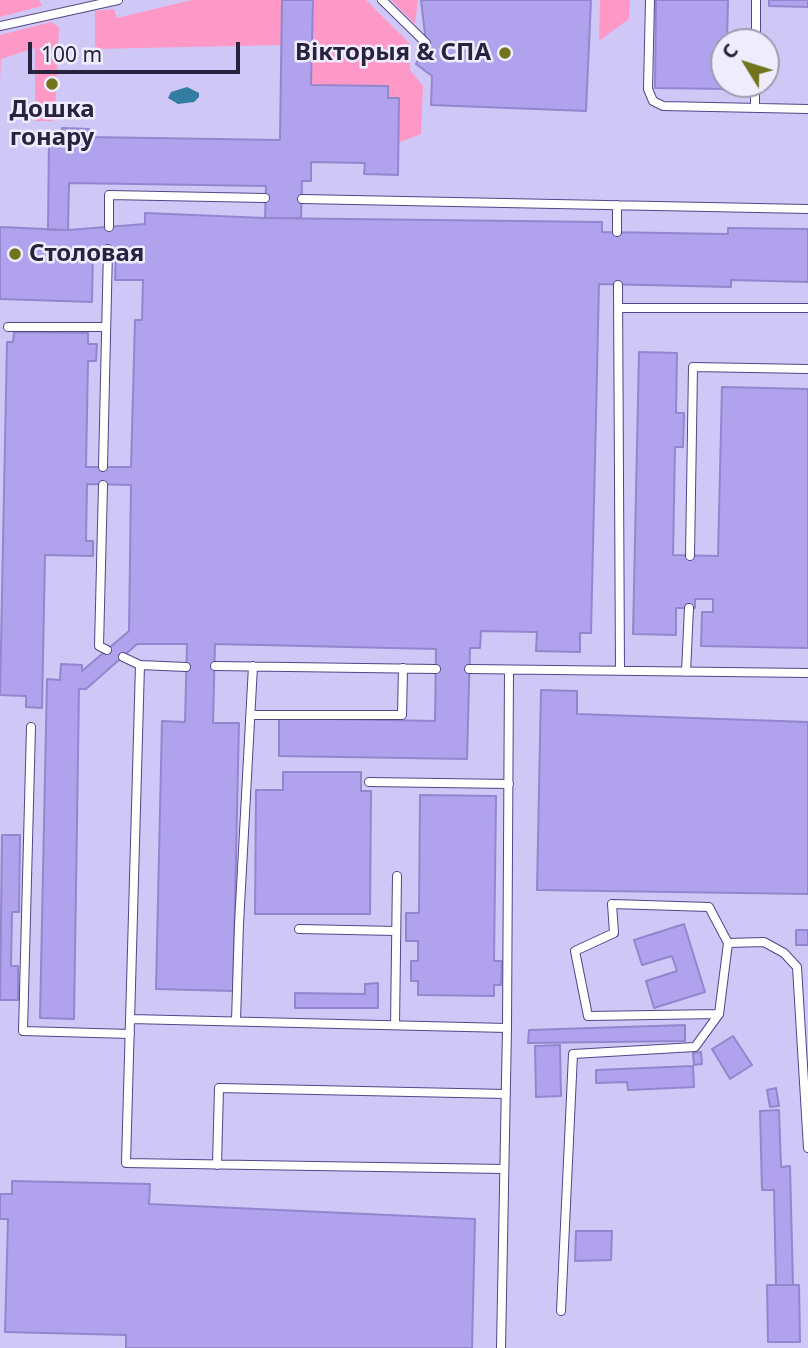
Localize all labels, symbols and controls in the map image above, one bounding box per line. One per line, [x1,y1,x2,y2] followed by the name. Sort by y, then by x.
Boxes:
[32,28,243,72] scale bar
[710,28,780,98] north arrow
[716,38,744,64] text: С
[295,39,491,67] place label: Вікторыя & СПА
[41,40,102,68] text: 100 m
[497,45,513,61] marker: Вікторыя & СПА
[44,76,60,92] marker: Дошка гонару
[9,96,95,152] place label: Дошка гонару
[29,240,144,268] place label: Столовая
[7,246,23,262] marker: Столовая

